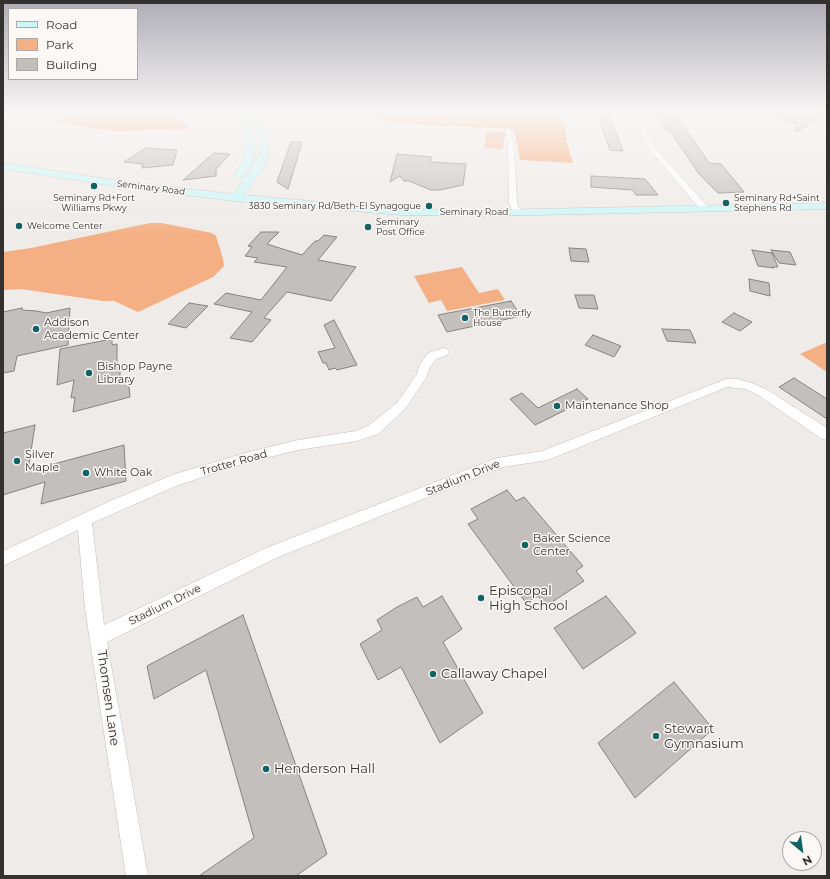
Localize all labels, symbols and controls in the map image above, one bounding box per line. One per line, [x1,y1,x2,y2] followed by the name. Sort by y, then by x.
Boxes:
[8,8,138,80] legend
[46,17,77,32] text: Road
[46,37,73,52] text: Park
[46,57,97,72] text: Building
[116,178,186,198] street label: Seminary Road
[89,181,99,191] marker: Seminary Rd+Fort Williams Pkwy
[53,193,135,214] place label: Seminary Rd+Fort Williams Pkwy
[734,193,820,214] place label: Seminary Rd+Saint Stephens Rd
[721,198,731,208] marker: Seminary Rd+Saint Stephens Rd
[249,201,421,211] place label: 3830 Seminary Rd/Beth-El Synagogue
[424,201,434,211] marker: 3830 Seminary Rd/Beth-El Synagogue
[440,207,508,217] street label: Seminary Road
[376,217,425,238] place label: Seminary Post Office
[14,221,24,231] marker: Welcome Center
[27,221,103,231] place label: Welcome Center
[363,222,373,232] marker: Seminary Post Office
[473,308,531,329] place label: The Butterfly House
[460,313,470,323] marker: The Butterfly House
[44,316,139,342] place label: Addison Academic Center
[31,324,41,334] marker: Addison Academic Center
[97,360,172,386] place label: Bishop Payne Library
[84,368,94,378] marker: Bishop Payne Library
[565,399,669,413] place label: Maintenance Shop
[552,401,562,411] marker: Maintenance Shop
[199,447,269,479] street label: Trotter Road
[25,448,59,474] place label: Silver Maple
[12,456,22,466] marker: Silver Maple
[424,457,502,499] street label: Stadium Drive
[94,466,152,480] place label: White Oak
[81,468,91,478] marker: White Oak
[533,532,611,558] place label: Baker Science Center
[520,540,530,550] marker: Baker Science Center
[127,582,203,628] street label: Stadium Drive
[489,583,568,614] place label: Episcopal High School
[476,593,486,603] marker: Episcopal High School
[94,649,122,747] street label: Thomsen Lane
[441,666,547,682] place label: Callaway Chapel
[428,669,438,679] marker: Callaway Chapel
[664,721,744,752] place label: Stewart Gymnasium
[651,731,661,741] marker: Stewart Gymnasium
[274,761,375,777] place label: Henderson Hall
[261,764,271,774] marker: Henderson Hall
[782,831,822,871] north arrow
[800,852,815,869] text: N

